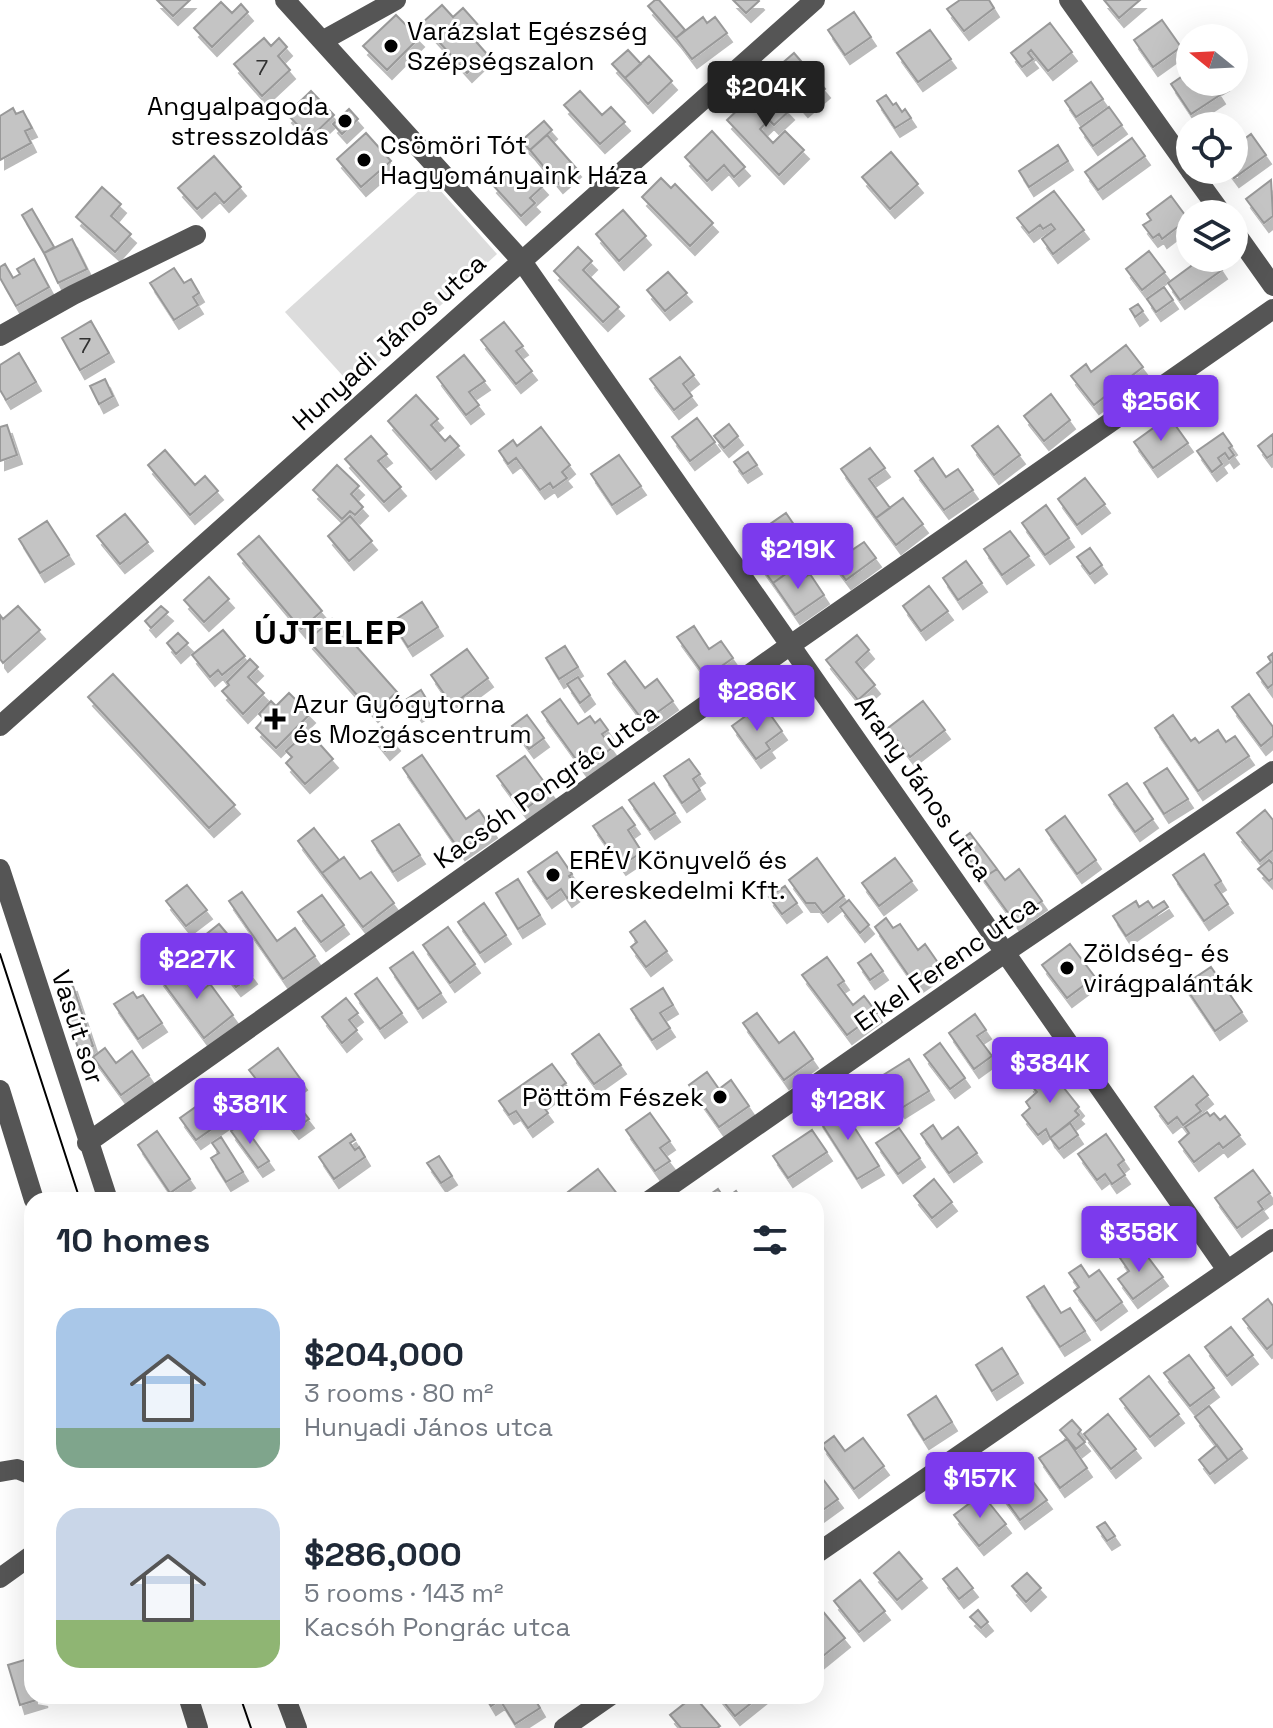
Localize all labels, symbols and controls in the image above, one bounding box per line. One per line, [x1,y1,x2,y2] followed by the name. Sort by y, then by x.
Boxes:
[407,14,648,78] place label: Varázslat Egészség Szépségszalon
[1176,24,1248,96] north arrow
[1176,24,1248,272] map controls
[382,37,400,55] marker: Varázslat Egészség Szépségszalon
[256,53,268,81] house number: 7
[710,61,822,129] pin: $204K
[726,70,806,104] text: $204K
[147,89,329,153] place label: Angyalpagoda stresszoldás
[336,112,354,130] marker: Angyalpagoda stresszoldás
[1176,112,1248,184] button: locate
[380,128,648,192] place label: Csömöri Tót Hagyományaink Háza
[355,151,373,169] marker: Csömöri Tót Hagyományaink Háza
[1176,200,1248,272] button: layers
[285,246,493,438] street label: Hunyadi János utca
[79,331,91,359] house number: 7
[1105,375,1217,443] pin: $256K
[1121,384,1201,418] text: $256K
[742,523,854,591] pin: $219K
[760,532,836,566] text: $219K
[254,611,408,654] district label: ÚJTELEP
[701,665,813,733] pin: $286K
[717,674,797,708] text: $286K
[293,687,532,751] place label: Azur Gyógytorna és Mozgáscentrum
[847,689,1001,888] street label: Arany János utca
[427,696,665,876] street label: Kacsóh Pongrác utca
[264,708,286,730] marker: Azur Gyógytorna és Mozgáscentrum
[569,843,787,907] place label: ERÉV Könyvelő és Kereskedelmi Kft.
[544,866,562,884] marker: ERÉV Könyvelő és Kereskedelmi Kft.
[848,887,1044,1039] street label: Erkel Ferenc utca
[141,933,253,1001] pin: $227K
[1083,936,1253,1000] place label: Zöldség- és virágpalánták
[158,942,236,976] text: $227K
[1058,959,1076,977] marker: Zöldség- és virágpalánták
[44,966,112,1088] street label: Vasút sor
[994,1037,1106,1105] pin: $384K
[1010,1046,1090,1080] text: $384K
[792,1074,904,1142] pin: $128K
[194,1078,306,1146] pin: $381K
[522,1080,704,1114] place label: Pöttöm Fészek
[811,1083,885,1117] text: $128K
[212,1087,288,1121] text: $381K
[711,1088,729,1106] marker: Pöttöm Fészek
[1083,1206,1195,1274] pin: $358K
[1099,1215,1179,1249] text: $358K
[748,1218,792,1262] icon: filters
[56,1219,210,1262] text: 10 homes
[304,1333,464,1376] text: $204,000
[120,1340,216,1436] icon: home
[304,1376,494,1410] text: 3 rooms · 80 m²
[304,1410,553,1444] text: Hunyadi János utca
[924,1452,1036,1520] pin: $157K
[943,1461,1017,1495] text: $157K
[304,1533,462,1576] text: $286,000
[120,1540,216,1636] icon: home
[304,1576,503,1610] text: 5 rooms · 143 m²
[304,1610,570,1644] text: Kacsóh Pongrác utca

